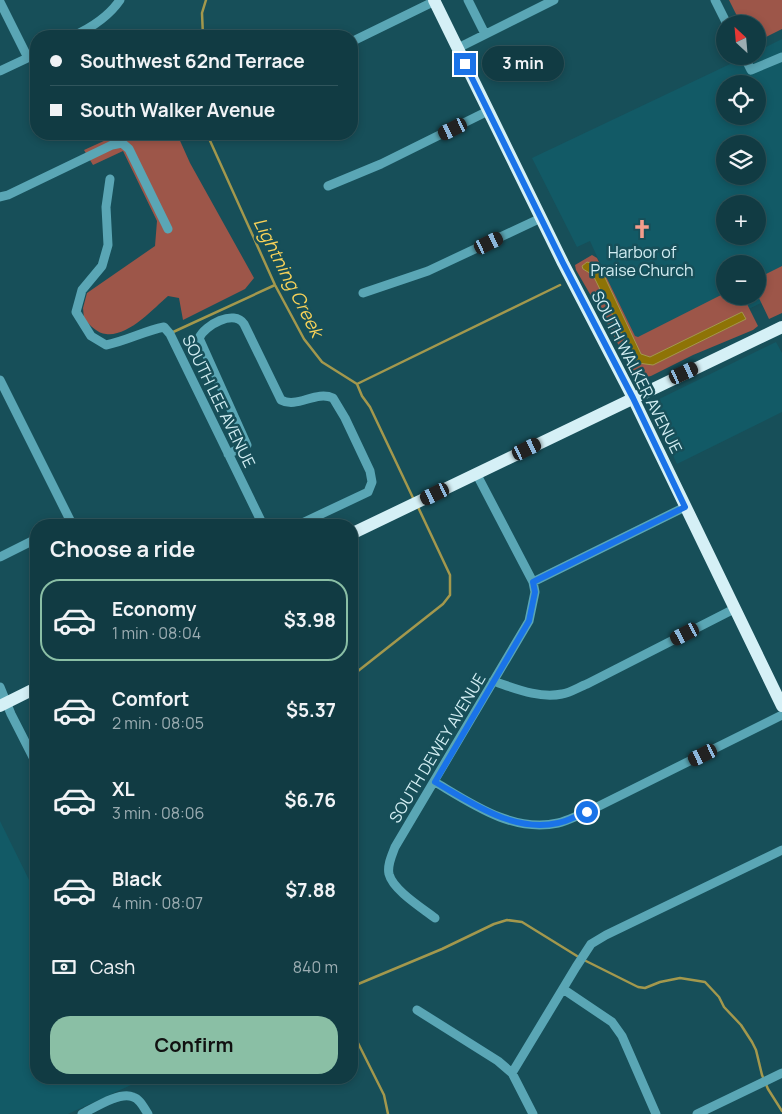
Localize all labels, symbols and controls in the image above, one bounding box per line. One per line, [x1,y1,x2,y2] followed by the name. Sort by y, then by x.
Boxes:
[716,15,766,65] north arrow
[716,15,766,305] map controls
[482,46,565,82] callout: 3 min
[80,48,305,74] text: Southwest 62nd Terrace
[502,52,544,74] text: 3 min
[454,53,476,75] route end
[716,75,766,125] button: locate
[80,97,275,123] text: South Walker Avenue
[436,116,469,142] car
[716,135,766,185] button: layers
[716,195,766,245] button: +
[249,213,331,344] water label: Lightning Creek
[631,218,653,240] church icon: Harbor of Praise Church
[472,230,505,256] car
[590,241,694,281] place label: Harbor of Praise Church
[716,255,766,305] button: −
[586,287,688,457] street label: SOUTH WALKER AVENUE
[177,331,261,471] street label: SOUTH LEE AVENUE
[667,360,700,386] car
[510,436,543,462] car
[418,481,451,507] car
[50,534,195,564] text: Choose a ride
[112,596,196,622] text: Economy
[52,598,97,643] icon: car
[284,607,336,633] text: $3.98
[668,621,701,647] car
[112,622,201,644] text: 1 min · 08:04
[384,669,490,827] street label: SOUTH DEWEY AVENUE
[112,686,189,712] text: Comfort
[52,688,97,733] icon: car
[286,697,336,723] text: $5.37
[112,712,204,734] text: 2 min · 08:05
[686,742,719,768] car
[112,776,135,802] text: XL
[52,778,97,823] icon: car
[285,787,336,813] text: $6.76
[576,801,598,823] route start
[112,802,204,824] text: 3 min · 08:06
[112,866,161,892] text: Black
[52,868,97,913] icon: car
[285,877,336,903] text: $7.88
[112,892,203,914] text: 4 min · 08:07
[50,953,78,981] icon: cash
[90,954,135,980] text: Cash
[293,956,338,978] text: 840 m
[50,1016,338,1074] button: Confirm

